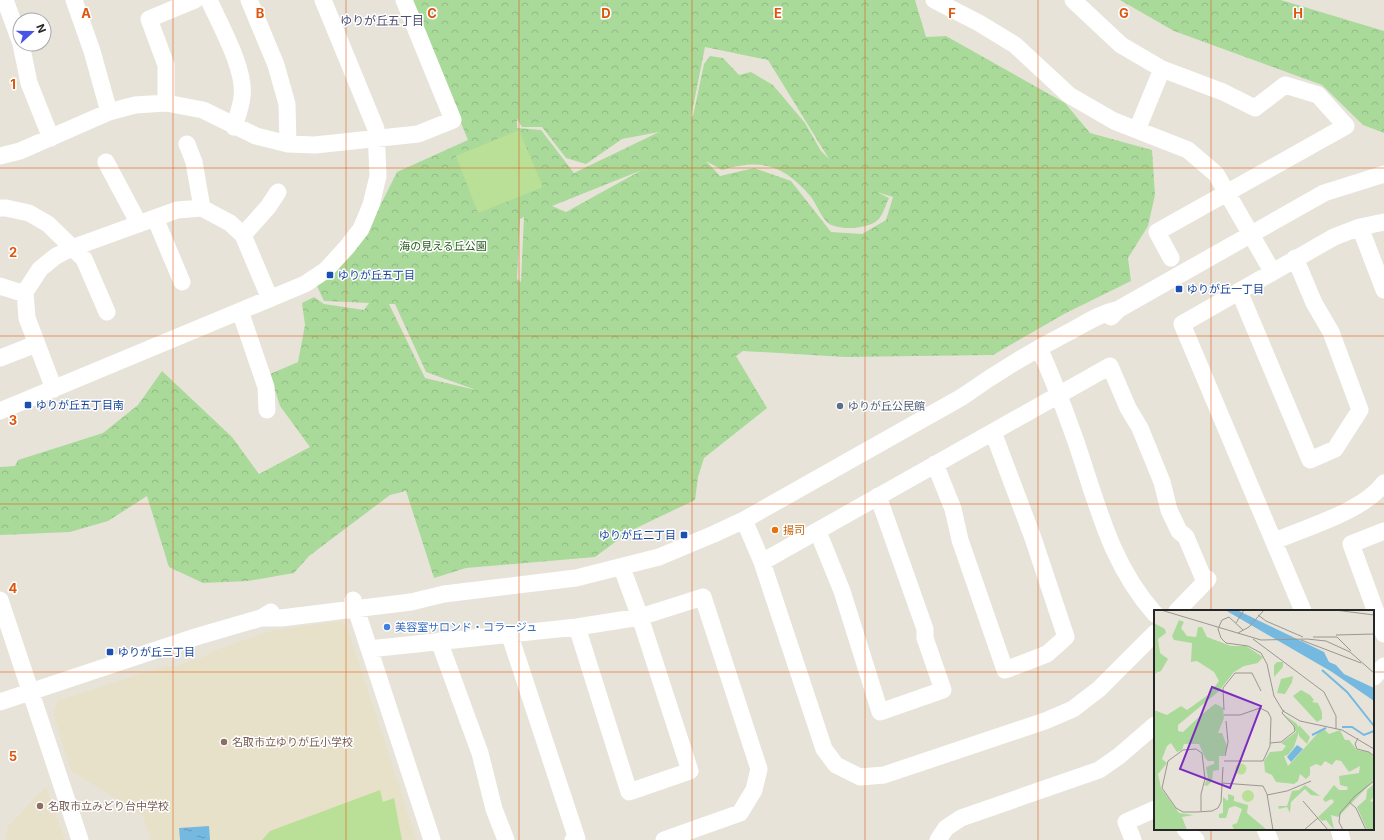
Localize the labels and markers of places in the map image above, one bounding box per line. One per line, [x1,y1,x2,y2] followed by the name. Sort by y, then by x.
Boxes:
[338,268,415,282] place label: ゆりが丘五丁目
[325,270,335,280] marker: ゆりが丘五丁目
[1187,282,1264,296] place label: ゆりが丘一丁目
[1174,284,1184,294] marker: ゆりが丘一丁目
[36,398,124,412] place label: ゆりが丘五丁目南
[848,399,925,413] place label: ゆりが丘公民館
[23,400,33,410] marker: ゆりが丘五丁目南
[835,401,845,411] marker: ゆりが丘公民館
[783,523,805,537] place label: 揚司
[770,525,780,535] marker: 揚司
[599,528,676,542] place label: ゆりが丘二丁目
[679,530,689,540] marker: ゆりが丘二丁目
[395,620,537,634] place label: 美容室サロンド・コラージュ
[382,622,392,632] marker: 美容室サロンド・コラージュ
[118,645,195,659] place label: ゆりが丘三丁目
[105,647,115,657] marker: ゆりが丘三丁目
[232,735,353,749] place label: 名取市立ゆりが丘小学校
[219,737,229,747] marker: 名取市立ゆりが丘小学校
[48,799,169,813] place label: 名取市立みどり台中学校
[35,801,45,811] marker: 名取市立みどり台中学校

